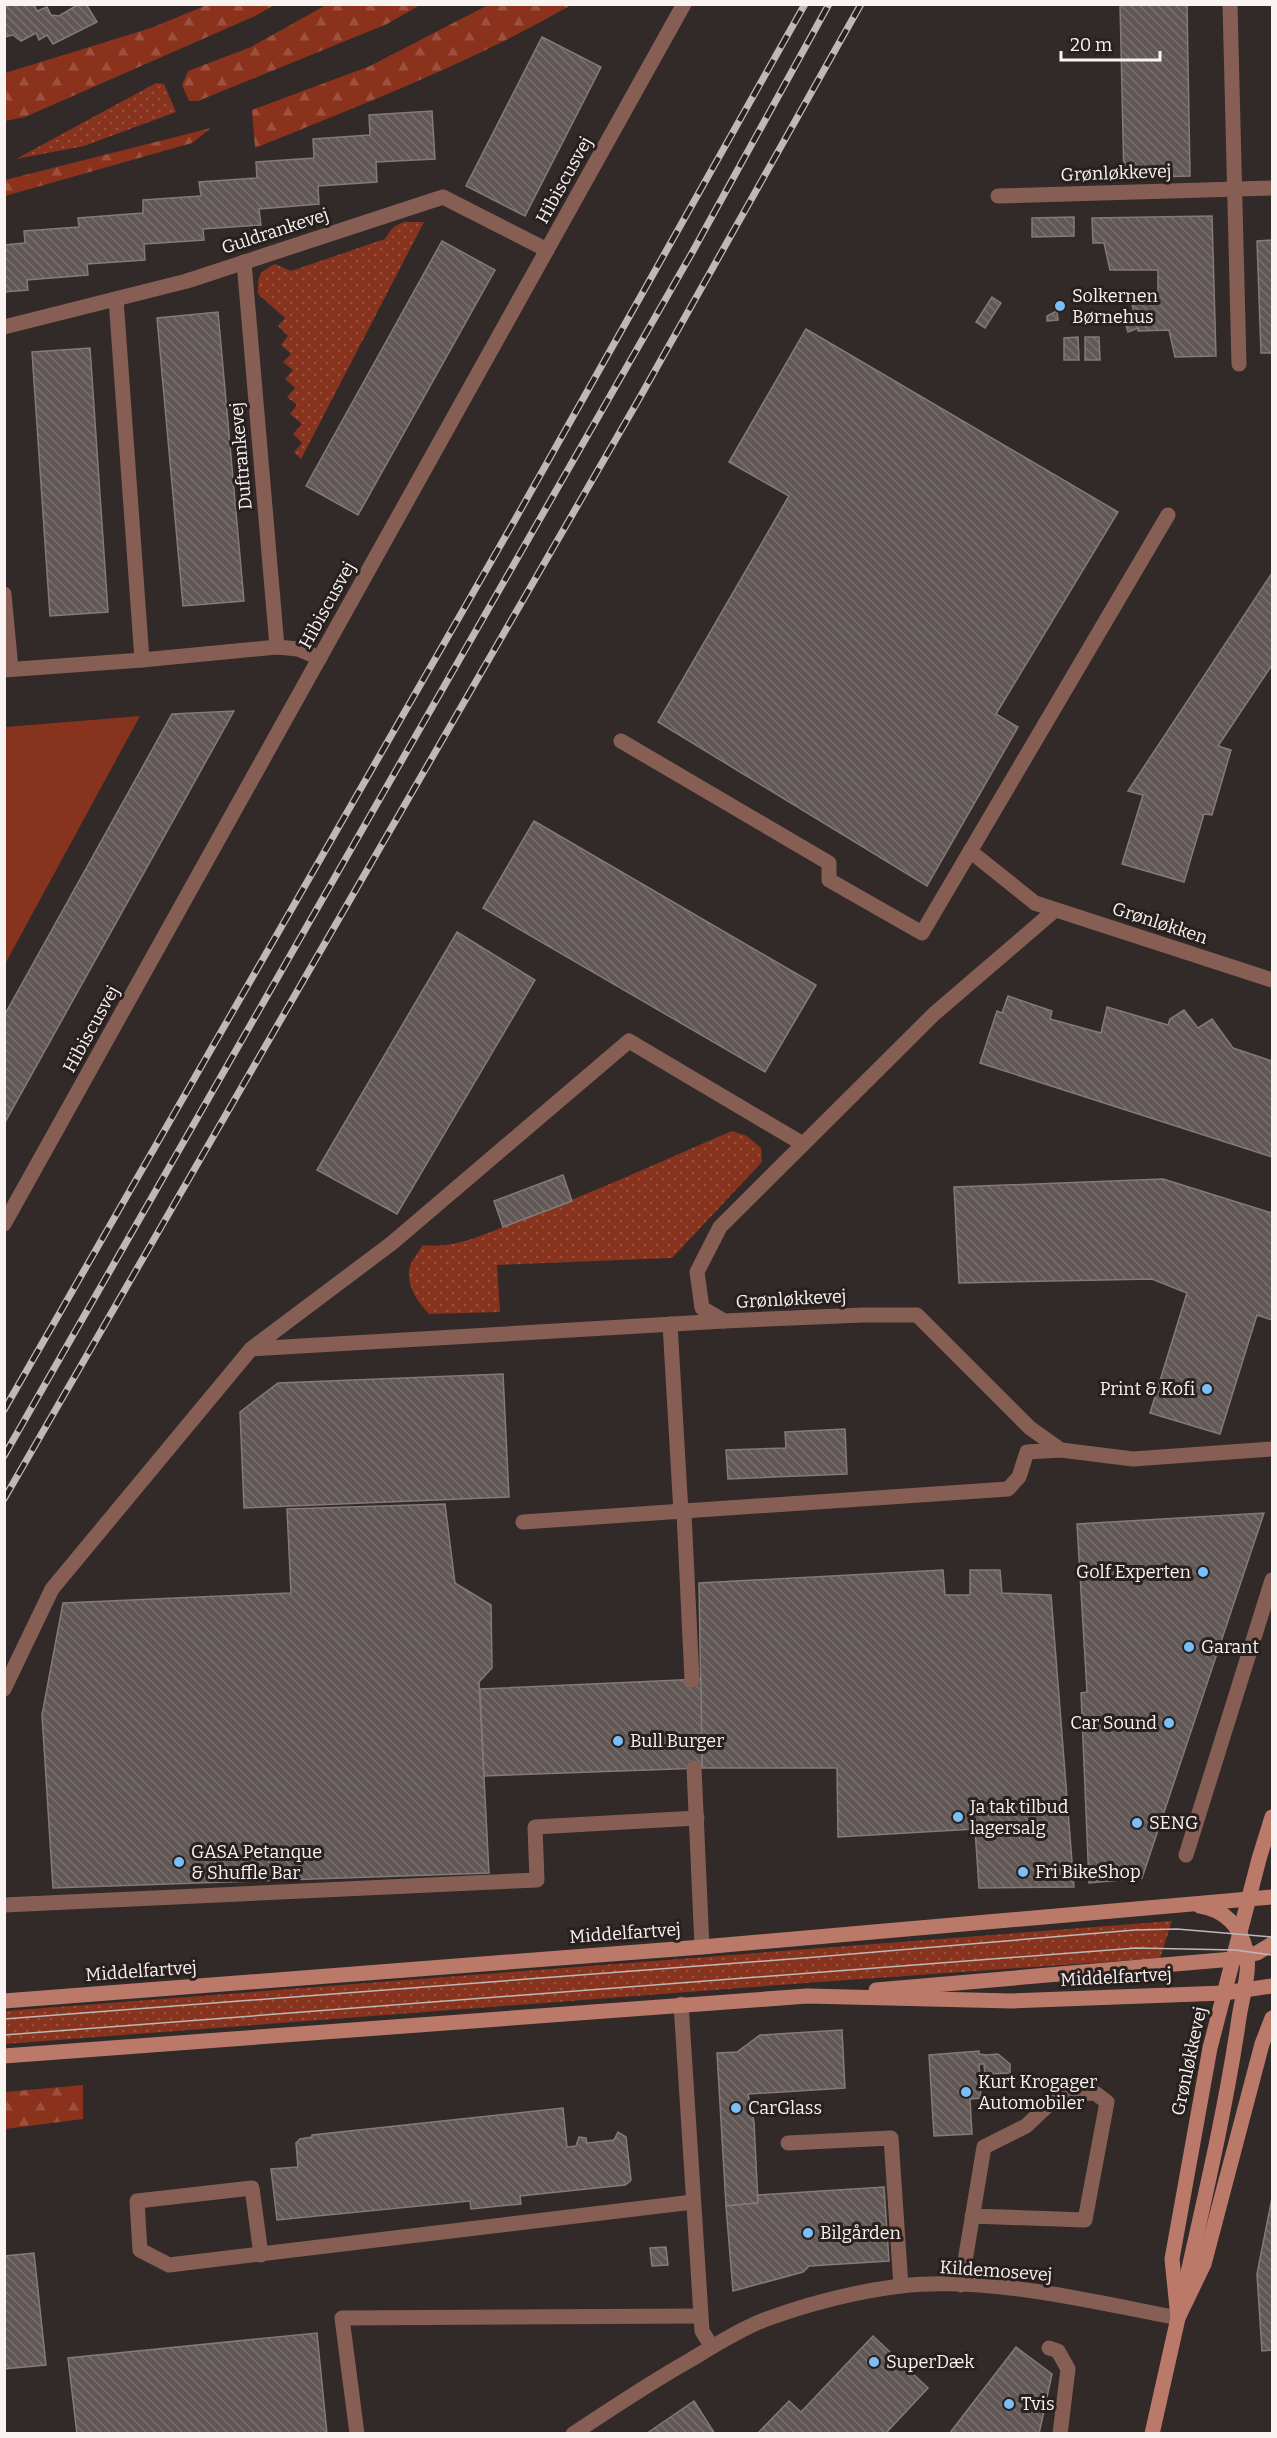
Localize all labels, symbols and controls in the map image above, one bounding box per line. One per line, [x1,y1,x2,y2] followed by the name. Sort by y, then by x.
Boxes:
[1061,24,1160,62] scale bar
[1070,34,1112,56] text: 20 m
[531,133,597,227] street label: Hibiscusvej
[1060,160,1172,186] street label: Grønløkkevej
[219,203,331,259] street label: Guldrankevej
[1072,285,1158,328] place label: Solkernen Børnehus
[1053,299,1067,313] marker: Solkernen Børnehus
[225,401,257,511] street label: Duftrankevej
[294,558,360,652] street label: Hibiscusvej
[1110,897,1211,949] street label: Grønløkken
[58,982,124,1076] street label: Hibiscusvej
[735,1285,847,1313] street label: Grønløkkevej
[1100,1378,1195,1400] place label: Print & Kofi
[1200,1382,1214,1396] marker: Print & Kofi
[1076,1561,1192,1583] place label: Golf Experten
[1196,1565,1210,1579] marker: Golf Experten
[1201,1636,1260,1658] place label: Garant
[1182,1640,1196,1654] marker: Garant
[1070,1712,1157,1734] place label: Car Sound
[1162,1716,1176,1730] marker: Car Sound
[630,1730,724,1752] place label: Bull Burger
[611,1734,625,1748] marker: Bull Burger
[969,1796,1069,1839] place label: Ja tak tilbud lagersalg
[951,1810,965,1824] marker: Ja tak tilbud lagersalg
[1149,1812,1198,1834] place label: SENG
[1130,1816,1144,1830] marker: SENG
[191,1841,322,1884] place label: GASA Petanque & Shuffle Bar
[172,1855,186,1869] marker: GASA Petanque & Shuffle Bar
[1035,1861,1141,1883] place label: Fri BikeShop
[1016,1865,1030,1879] marker: Fri BikeShop
[569,1918,681,1948] street label: Middelfartvej
[85,1956,197,1986] street label: Middelfartvej
[1060,1963,1172,1991] street label: Middelfartvej
[1167,2005,1211,2117] street label: Grønløkkevej
[978,2071,1097,2114] place label: Kurt Krogager Automobiler
[959,2085,973,2099] marker: Kurt Krogager Automobiler
[748,2097,822,2119] place label: CarGlass
[729,2101,743,2115] marker: CarGlass
[820,2222,902,2244] place label: Bilgården
[801,2226,815,2240] marker: Bilgården
[939,2256,1053,2286] street label: Kildemosevej
[886,2351,975,2373] place label: SuperDæk
[867,2355,881,2369] marker: SuperDæk
[1021,2393,1055,2415] place label: Tvis
[1002,2397,1016,2411] marker: Tvis

